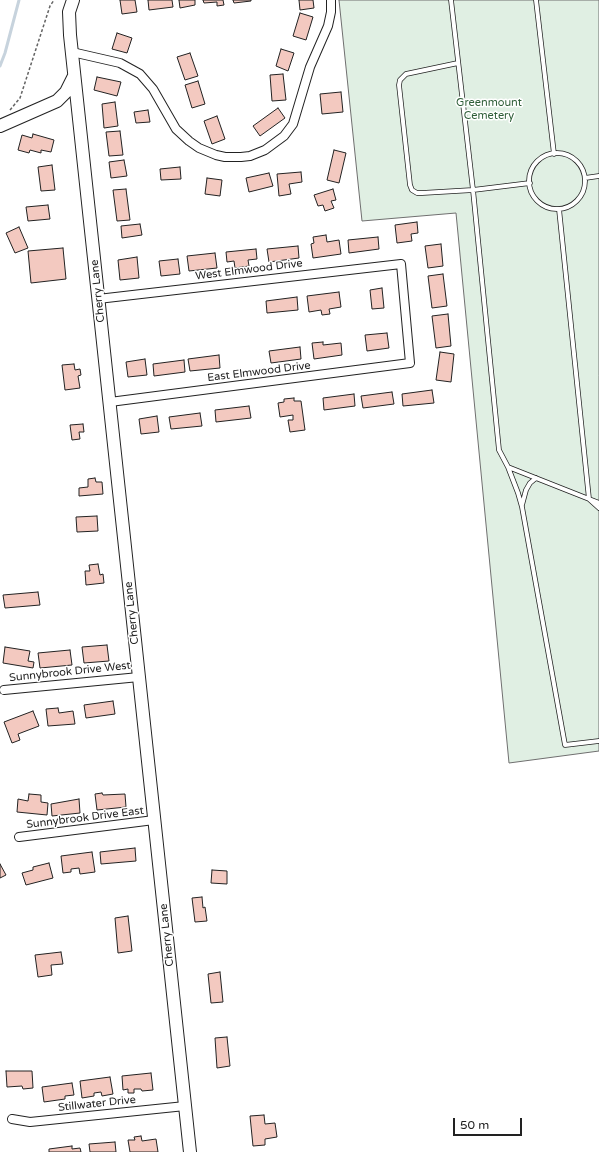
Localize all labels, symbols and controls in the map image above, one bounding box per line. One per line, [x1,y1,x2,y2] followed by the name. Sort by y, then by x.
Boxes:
[456,96,522,122] park label: Greenmount Cemetery
[195,257,303,283] street label: West Elmwood Drive
[88,259,108,323] street label: Cherry Lane
[207,359,311,385] street label: East Elmwood Drive
[122,581,142,645] street label: Cherry Lane
[9,659,131,685] street label: Sunnybrook Drive West
[25,804,145,832] street label: Sunnybrook Drive East
[157,903,177,967] street label: Cherry Lane
[57,1093,137,1115] street label: Stillwater Drive
[455,1110,524,1136] scale bar
[460,1118,489,1132] text: 50 m

